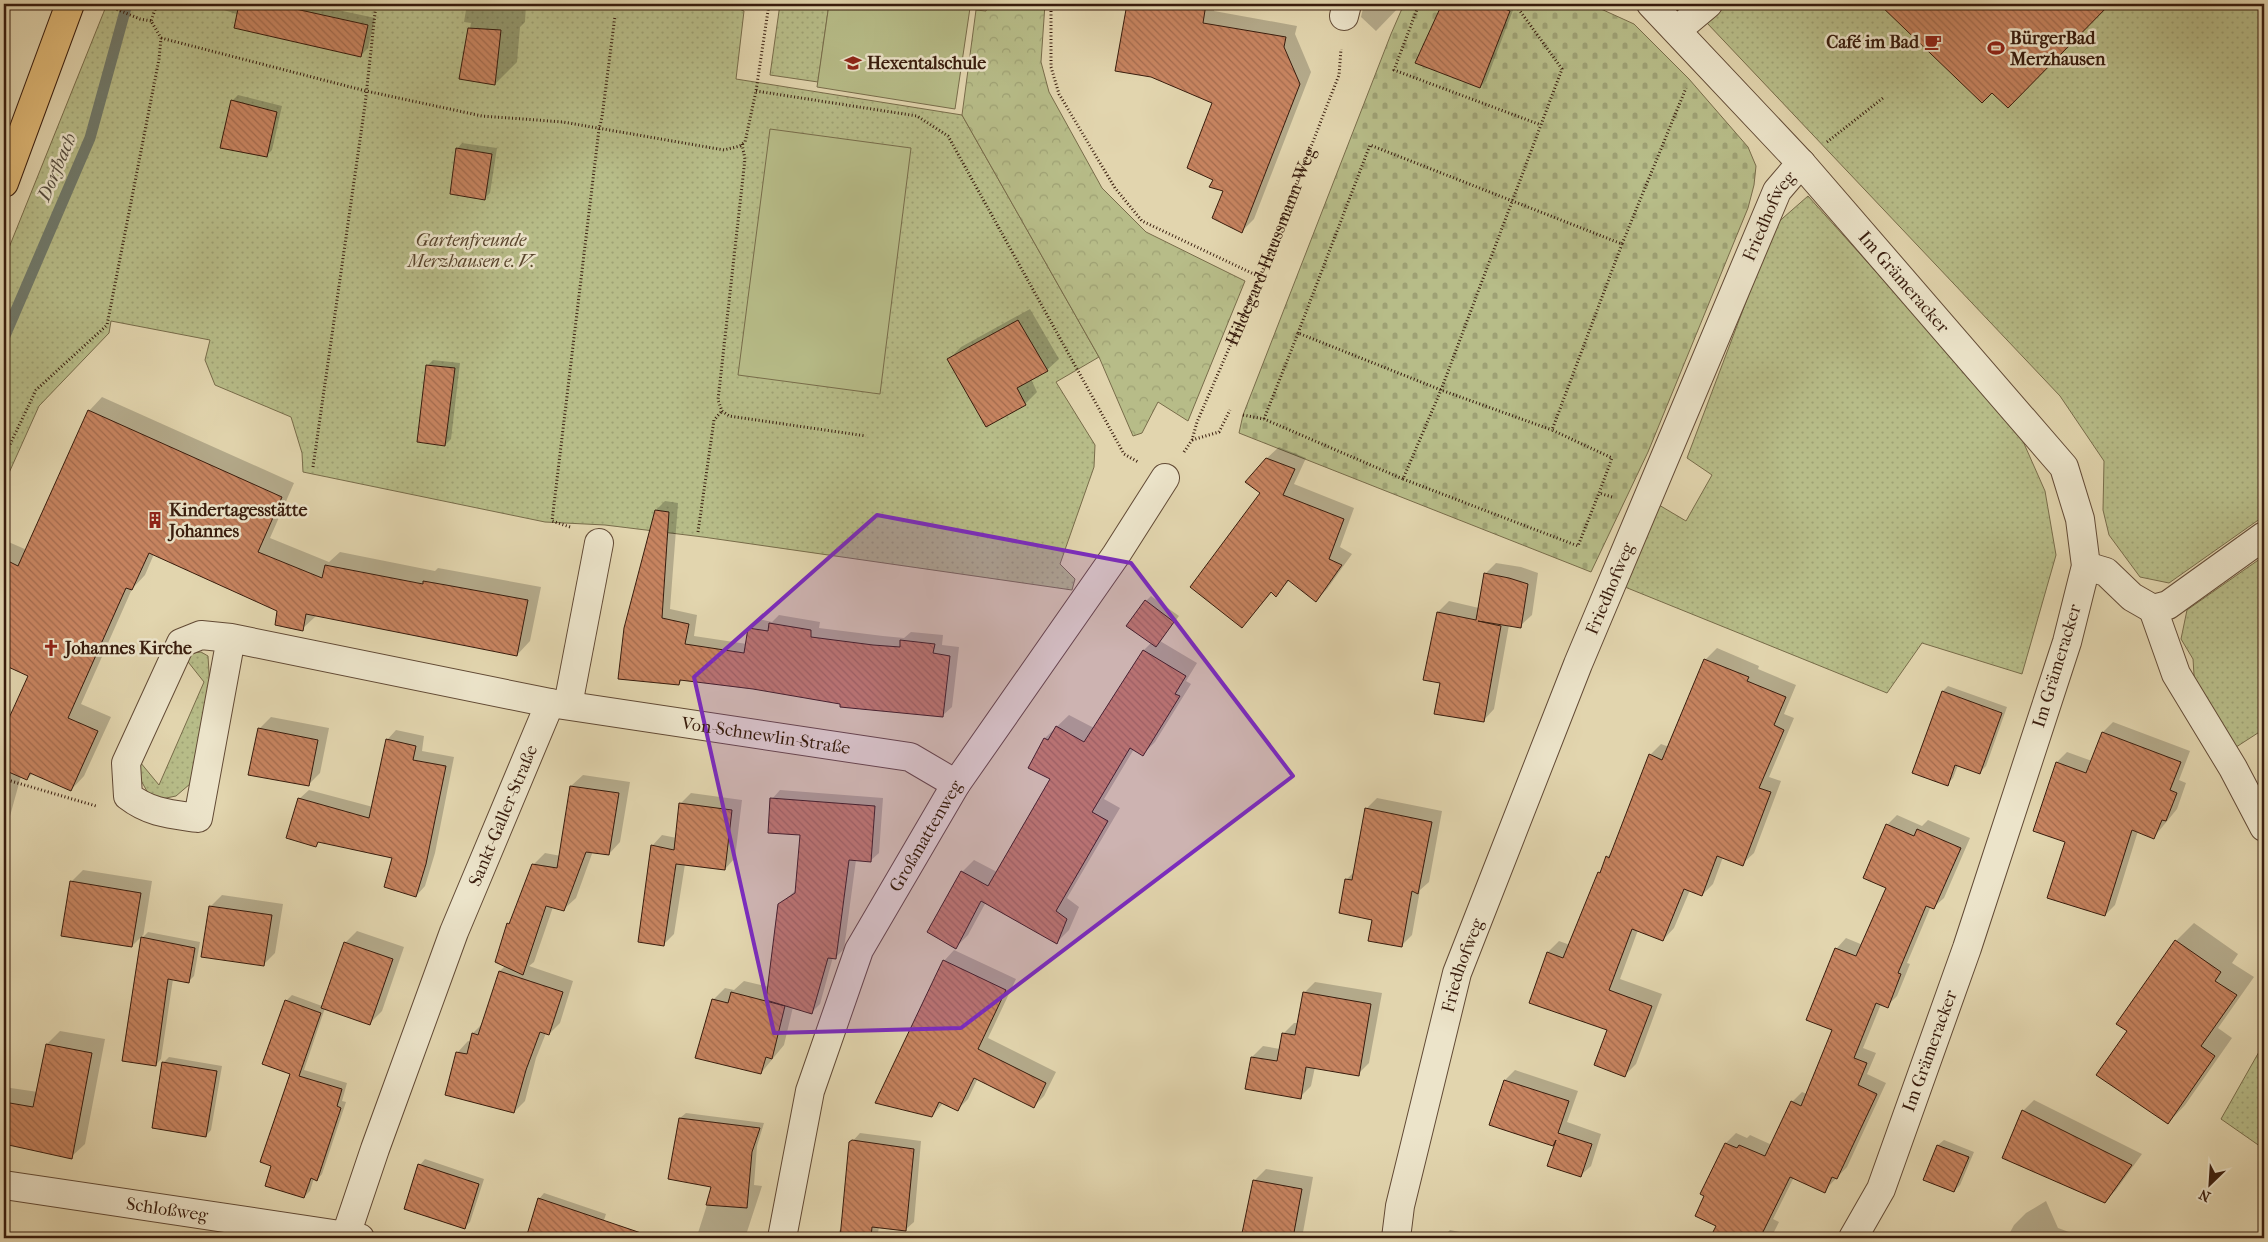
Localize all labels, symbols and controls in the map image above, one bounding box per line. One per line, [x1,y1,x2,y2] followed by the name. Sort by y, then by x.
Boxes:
[2009,28,2106,70] place label: BürgerBad Merzhausen
[1826,32,1920,53] place label: Café im Bad
[1923,32,1943,52] cafe icon: Café im Bad
[1986,38,2006,58] sports icon: BürgerBad Merzhausen
[843,53,863,73] school or university icon: Hexentalschule
[867,53,986,74] place label: Hexentalschule
[32,130,81,206] water label: Dorfbach
[1221,143,1321,349] street label: Hildegard-Haussmann-Weg
[1738,166,1800,264] street label: Friedhofweg
[1854,227,1954,338] street label: Im Grämeracker
[406,230,537,272] park label: Gartenfreunde Merzhausen e. V.
[167,500,307,542] place label: Kindertagesstätte Johannes
[145,510,165,530] building icon: Kindertagesstätte Johannes
[1581,539,1639,638] street label: Friedhofweg
[2028,602,2086,730] street label: Im Grämeracker
[41,638,61,658] church icon: Johannes Kirche
[63,638,192,659] place label: Johannes Kirche
[679,712,852,758] street label: Von-Schnewlin-Straße
[464,742,542,889] street label: Sankt-Galler-Straße
[885,776,967,896] street label: Großmattenweg
[1437,915,1488,1015] street label: Friedhofweg
[1898,987,1962,1115] street label: Im Grämeracker
[2186,1160,2236,1210] north arrow
[2196,1185,2213,1205] text: N
[125,1193,210,1226] street label: Schloßweg

